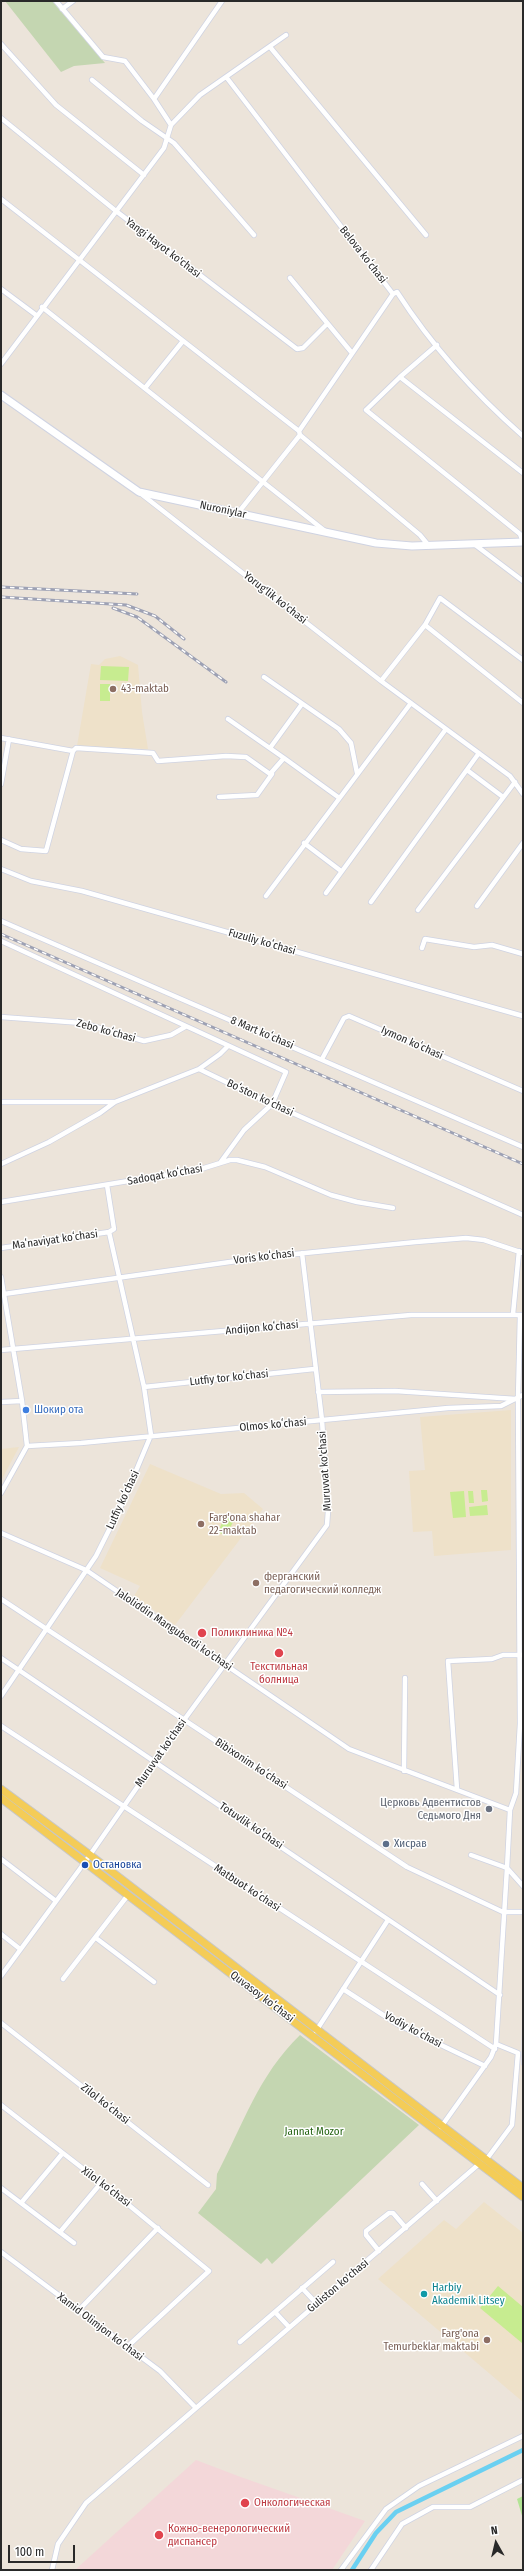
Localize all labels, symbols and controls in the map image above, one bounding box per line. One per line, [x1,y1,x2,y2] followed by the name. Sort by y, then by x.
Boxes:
[123,215,203,281] street label: Yangi Hayot ko'chasi
[337,224,389,286] street label: Belova koʻchasi
[198,499,248,521] street label: Nuroniylar
[241,569,309,627] street label: Yorug'lik ko'chasi
[121,682,169,696] place label: 43-maktab
[108,684,118,694] marker: 43-maktab
[227,926,297,958] street label: Fuzuliy koʻchasi
[228,1014,296,1052] street label: 8 Mart koʻchasi
[75,1017,137,1045] street label: Zebo koʻchasi
[379,1023,445,1063] street label: Iymon koʻchasi
[224,1077,296,1119] street label: Boʻston koʻchasi
[126,1162,204,1188] street label: Sadoqat koʻchasi
[11,1227,99,1253] street label: Maʻnaviyat koʻchasi
[233,1247,295,1267] street label: Voris koʻchasi
[225,1318,299,1338] street label: Andijon koʻchasi
[189,1367,269,1389] street label: Lutfiy tor koʻchasi
[34,1403,83,1417] place label: Шокир ота
[21,1405,31,1415] marker: Шокир ота
[239,1415,307,1435] street label: Olmos koʻchasi
[316,1430,334,1512] street label: Muruvvat ko'chasi
[104,1468,142,1532] street label: Lutfiy koʻchasi
[209,1511,280,1537] place label: Farg'ona shahar 22-maktab
[196,1519,206,1529] marker: Farg'ona shahar 22-maktab
[264,1570,381,1596] place label: ферганский педагогический колледж
[251,1578,261,1588] marker: ферганский педагогический колледж
[113,1586,235,1674] street label: Jaloliddin Manguberdi ko'chasi
[211,1626,293,1640] place label: Поликлиника №4
[196,1627,208,1639] marker: Поликлиника №4
[273,1647,285,1659] marker: Текстильная болница
[250,1660,308,1686] place label: Текстильная болница
[133,1716,189,1790] street label: Muruvvat ko'chasi
[212,1736,290,1792] street label: Bibixonim koʻchasi
[380,1796,481,1822] place label: Церковь Адвентистов Седьмого Дня
[217,1800,285,1852] street label: Totuvlik koʻchasi
[484,1804,494,1814] marker: Церковь Адвентистов Седьмого Дня
[394,1837,427,1851] place label: Хисрав
[381,1839,391,1849] marker: Хисрав
[93,1858,142,1872] place label: Остановка
[80,1860,90,1870] marker: Остановка
[211,1862,283,1914] street label: Matbuot koʻchasi
[227,1969,297,2025] street label: Quvasoy koʻchasi
[382,2009,444,2051] street label: Vodiy koʻchasi
[78,2081,132,2127] street label: Zilol koʻchasi
[285,2125,343,2139] park label: Jannat Mozor
[79,2164,133,2210] street label: Xilol koʻchasi
[305,2256,371,2316] street label: Guliston ko'chasi
[432,2281,505,2307] place label: Harbiy Akademik Litsey
[419,2289,429,2299] marker: Harbiy Akademik Litsey
[54,2290,146,2364] street label: Xamid Olimjon koʻchasi
[383,2327,479,2353] place label: Farg'ona Temurbeklar maktabi
[482,2335,492,2345] marker: Farg'ona Temurbeklar maktabi
[254,2496,331,2510] place label: Онкологическая
[239,2497,251,2509] marker: Онкологическая
[168,2522,290,2548] place label: Кожно-венерологический диспансер
[476,2523,516,2563] north arrow
[490,2524,498,2538] text: N
[153,2529,165,2541] marker: Кожно-венерологический диспансер
[10,2537,77,2563] scale bar
[15,2545,44,2559] text: 100 m

